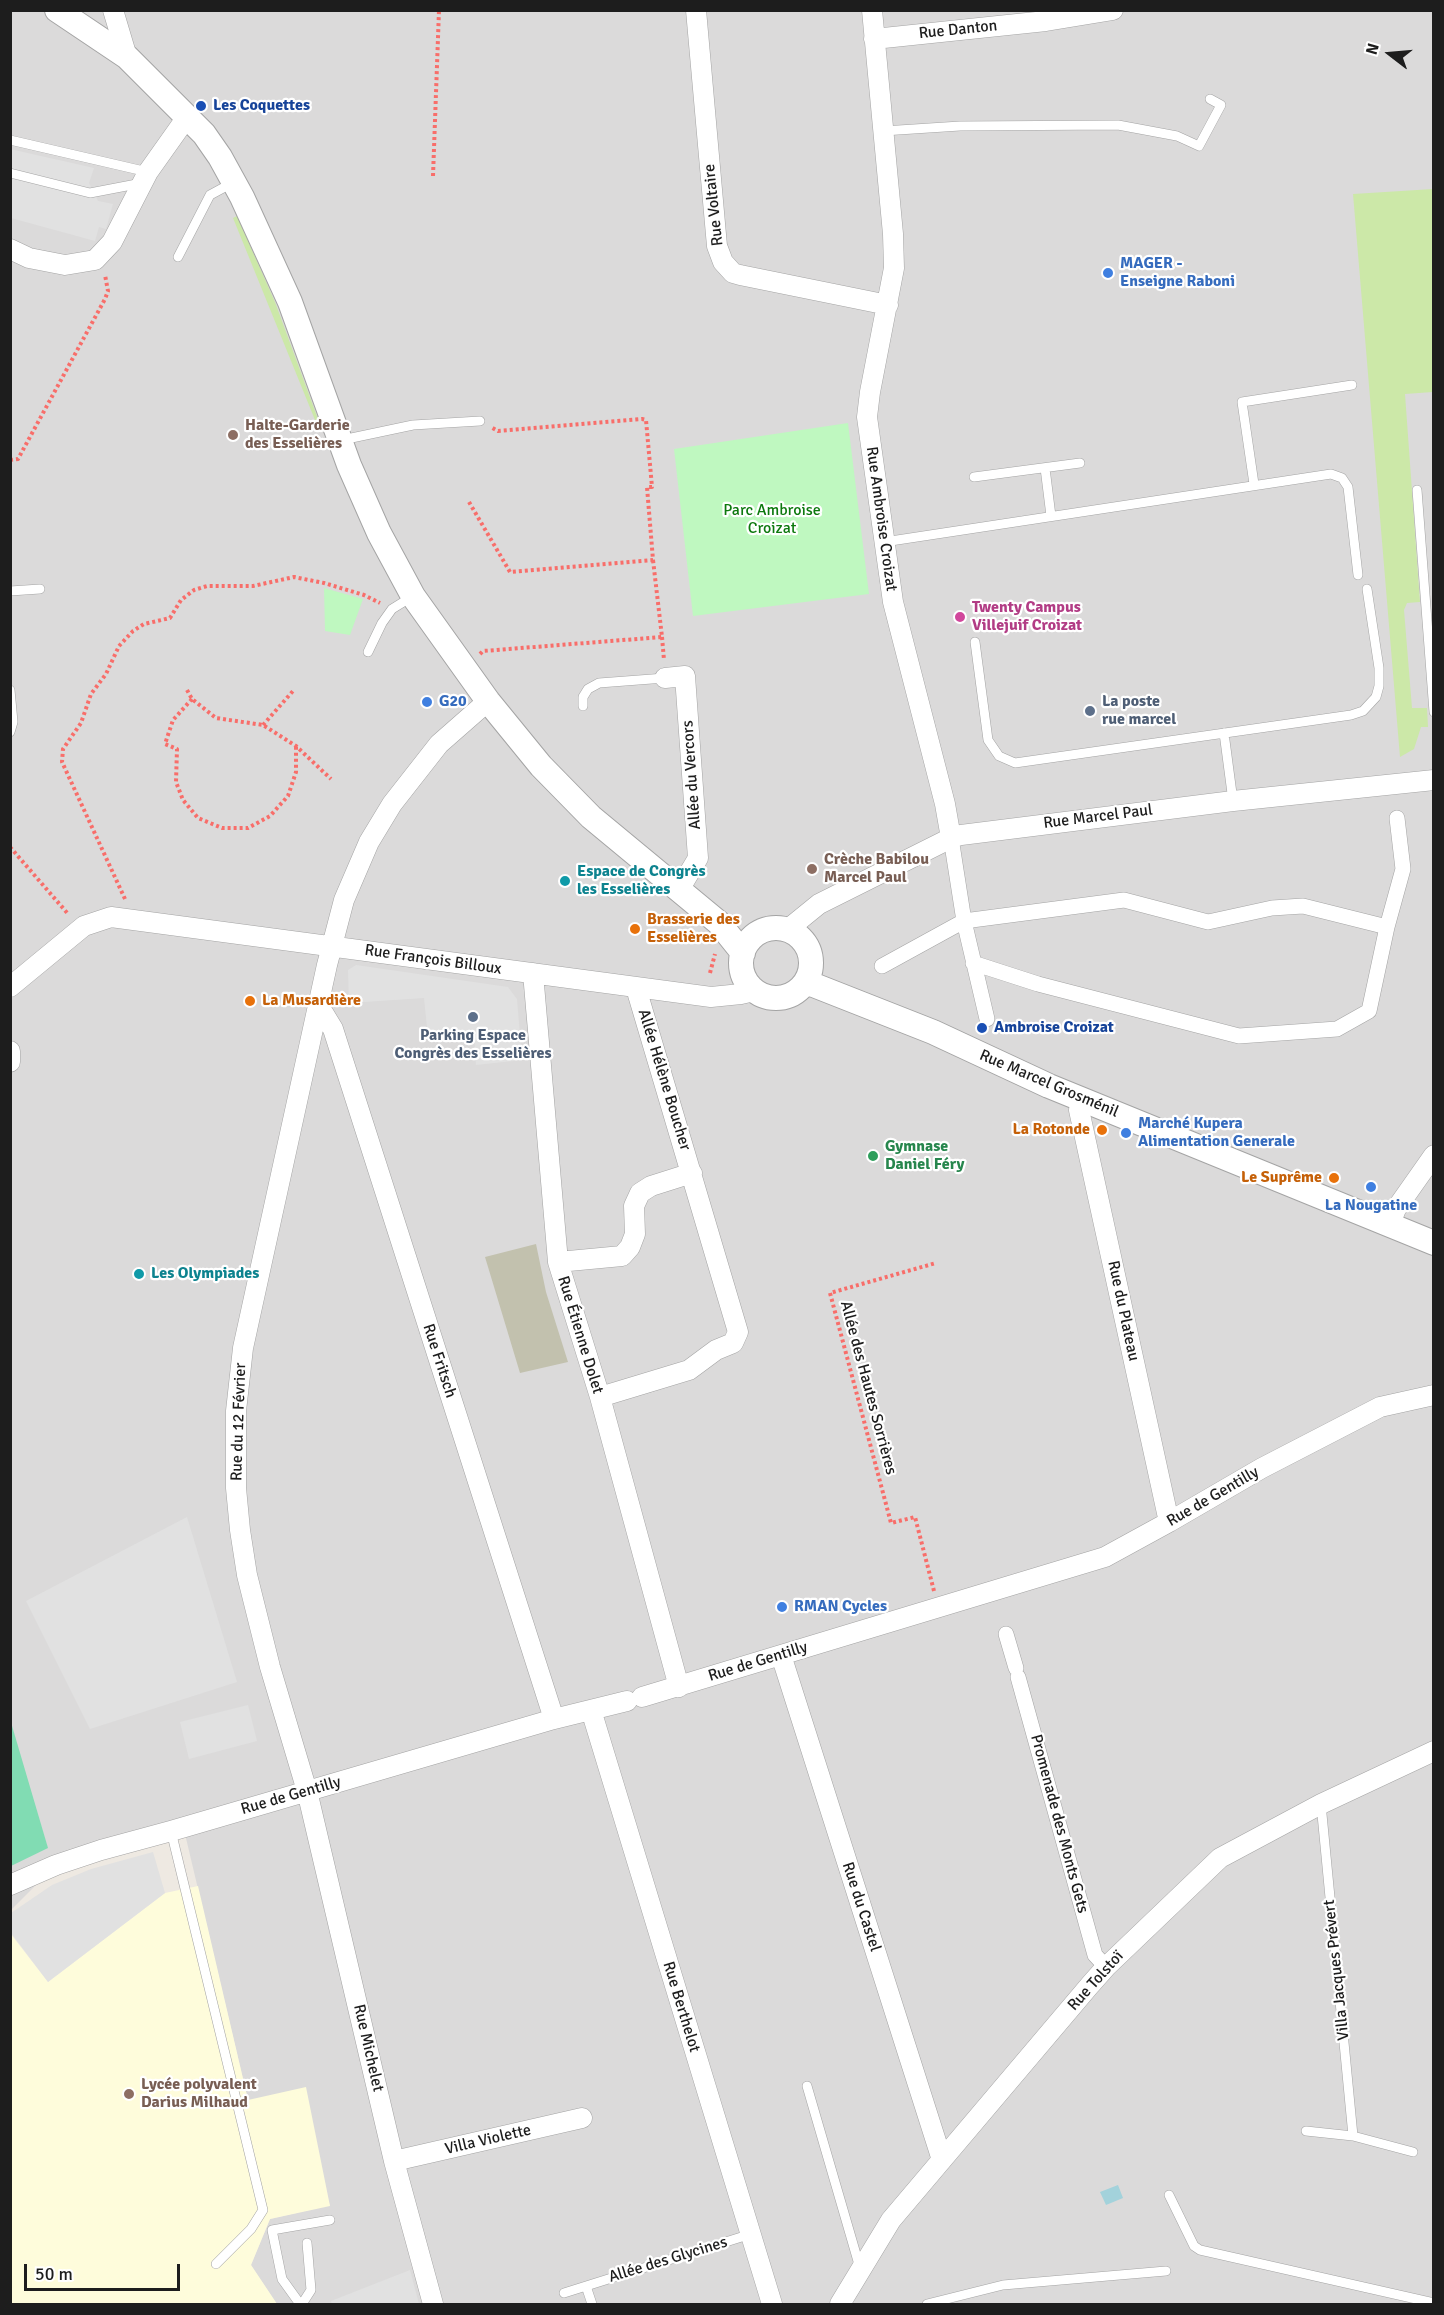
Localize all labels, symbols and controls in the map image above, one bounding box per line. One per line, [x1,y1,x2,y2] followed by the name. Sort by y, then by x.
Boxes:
[918,16,998,44] street label: Rue Danton
[1360,24,1420,84] north arrow
[1362,41,1384,57] text: N
[213,96,310,116] place label: Les Coquettes
[194,99,208,113] marker: Les Coquettes
[700,163,728,247] street label: Rue Voltaire
[1120,254,1235,292] place label: MAGER - Enseigne Raboni
[1101,266,1115,280] marker: MAGER - Enseigne Raboni
[245,416,350,454] place label: Halte-Garderie des Esselières
[226,428,240,442] marker: Halte-Garderie des Esselières
[861,445,901,593] street label: Rue Ambroise Croizat
[723,501,821,539] park label: Parc Ambroise Croizat
[972,598,1082,636] place label: Twenty Campus Villejuif Croizat
[953,610,967,624] marker: Twenty Campus Villejuif Croizat
[439,692,467,712] place label: G20
[1102,692,1176,730] place label: La poste rue marcel
[420,695,434,709] marker: G20
[1083,704,1097,718] marker: La poste rue marcel
[679,720,705,830] street label: Allée du Vercors
[1042,801,1154,833] street label: Rue Marcel Paul
[824,850,929,888] place label: Crèche Babilou Marcel Paul
[577,862,705,900] place label: Espace de Congrès les Esselières
[805,862,819,876] marker: Crèche Babilou Marcel Paul
[558,874,572,888] marker: Espace de Congrès les Esselières
[647,910,740,948] place label: Brasserie des Esselières
[628,922,642,936] marker: Brasserie des Esselières
[363,941,503,979] street label: Rue François Billoux
[262,991,361,1011] place label: La Musardière
[243,994,257,1008] marker: La Musardière
[633,1007,695,1153] street label: Allée Hélène Boucher
[466,1010,480,1024] marker: Parking Espace Congrès des Esselières
[994,1018,1114,1038] place label: Ambroise Croizat
[975,1021,989,1035] marker: Ambroise Croizat
[394,1026,552,1064] place label: Parking Espace Congrès des Esselières
[976,1046,1122,1122] street label: Rue Marcel Grosménil
[1138,1114,1295,1152] place label: Marché Kupera Alimentation Generale
[1012,1120,1090,1140] place label: La Rotonde
[1095,1123,1109,1137] marker: La Rotonde
[1119,1126,1133,1140] marker: Marché Kupera Alimentation Generale
[885,1137,965,1175] place label: Gymnase Daniel Féry
[866,1149,880,1163] marker: Gymnase Daniel Féry
[1241,1168,1322,1188] place label: Le Suprême
[1327,1171,1341,1185] marker: Le Suprême
[1364,1180,1378,1194] marker: La Nougatine
[1325,1196,1417,1216] place label: La Nougatine
[1103,1259,1143,1363] street label: Rue du Plateau
[151,1264,259,1284] place label: Les Olympiades
[132,1267,146,1281] marker: Les Olympiades
[553,1274,607,1396] street label: Rue Étienne Dolet
[836,1299,900,1477] street label: Allée des Hautes Sorrières
[418,1322,460,1400] street label: Rue Fritsch
[227,1362,251,1482] street label: Rue du 12 Février
[1164,1463,1262,1531] street label: Rue de Gentilly
[794,1597,887,1617] place label: RMAN Cycles
[775,1600,789,1614] marker: RMAN Cycles
[706,1638,810,1686] street label: Rue de Gentilly
[1026,1733,1092,1915] street label: Promenade des Monts Gets
[239,1773,343,1819] street label: Rue de Gentilly
[837,1860,885,1954] street label: Rue du Castel
[1320,1899,1354,2041] street label: Villa Jacques Prévert
[1064,1947,1128,2015] street label: Rue Tolstoï
[658,1959,704,2055] street label: Rue Berthelot
[349,2002,387,2094] street label: Rue Michelet
[141,2075,257,2113] place label: Lycée polyvalent Darius Milhaud
[122,2087,136,2101] marker: Lycée polyvalent Darius Milhaud
[443,2121,533,2159] street label: Villa Violette
[606,2233,730,2287] street label: Allée des Glycines
[27,2252,183,2290] scale bar
[35,2263,73,2285] text: 50 m

